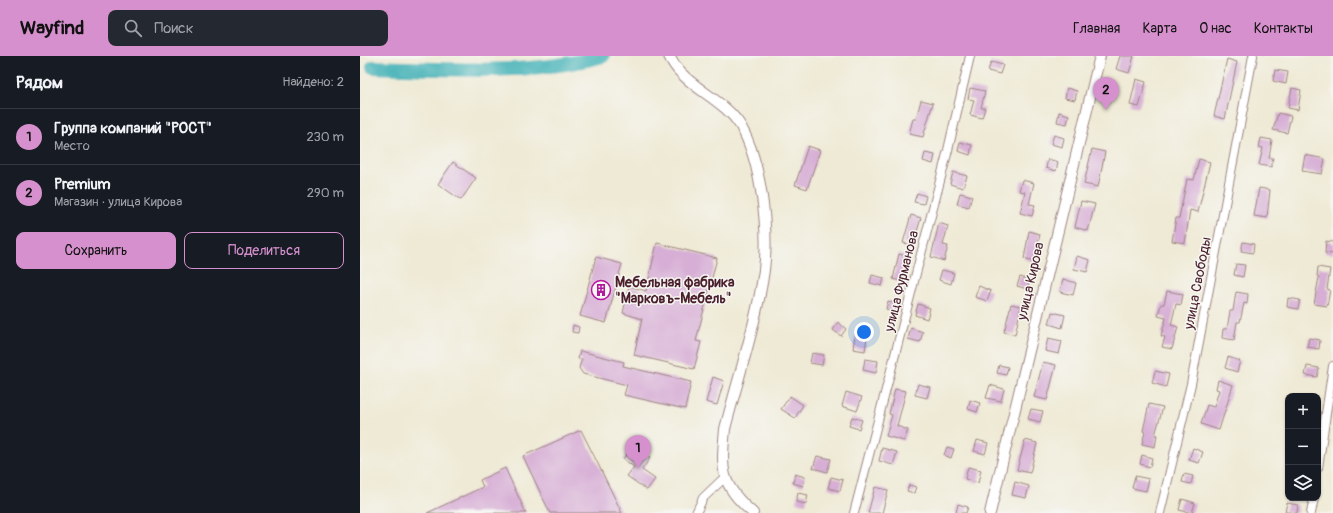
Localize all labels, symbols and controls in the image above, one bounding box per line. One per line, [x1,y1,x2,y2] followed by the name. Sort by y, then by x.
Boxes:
[108,10,388,46] search box
[20,16,84,40] text: Wayfind
[122,17,144,39] icon: search
[154,19,193,38] text: Поиск
[1073,20,1120,37] text: Главная
[1142,20,1177,37] text: Карта
[1199,20,1232,37] text: О нас
[1254,20,1313,37] text: Контакты
[16,72,63,93] text: Рядом
[282,74,344,90] text: Найдено: 2
[1093,77,1119,110] pin: 2
[54,119,212,138] text: Группа компаний "РОСТ"
[26,129,32,145] text: 1
[307,129,344,145] text: 230 m
[54,138,90,154] text: Место
[54,175,111,194] text: Premium
[25,185,33,201] text: 2
[307,185,344,201] text: 290 m
[54,194,182,210] text: Магазин · улица Кирова
[880,229,922,334] street label: улица Фурманова
[16,232,176,269] button: Сохранить
[184,232,344,269] button: Поделиться
[1180,235,1215,332] street label: улица Свободы
[1013,240,1048,323] street label: улица Кирова
[615,274,735,307] place label: Мебельная фабрика "Марковъ-Мебель"
[590,279,612,301] building icon: Мебельная фабрика "Марковъ-Мебель"
[854,322,874,342] your location
[1285,393,1321,501] map controls
[1285,393,1321,429] button: +
[1285,429,1321,465] button: −
[625,435,651,468] pin: 1
[1285,465,1321,501] button: layers

